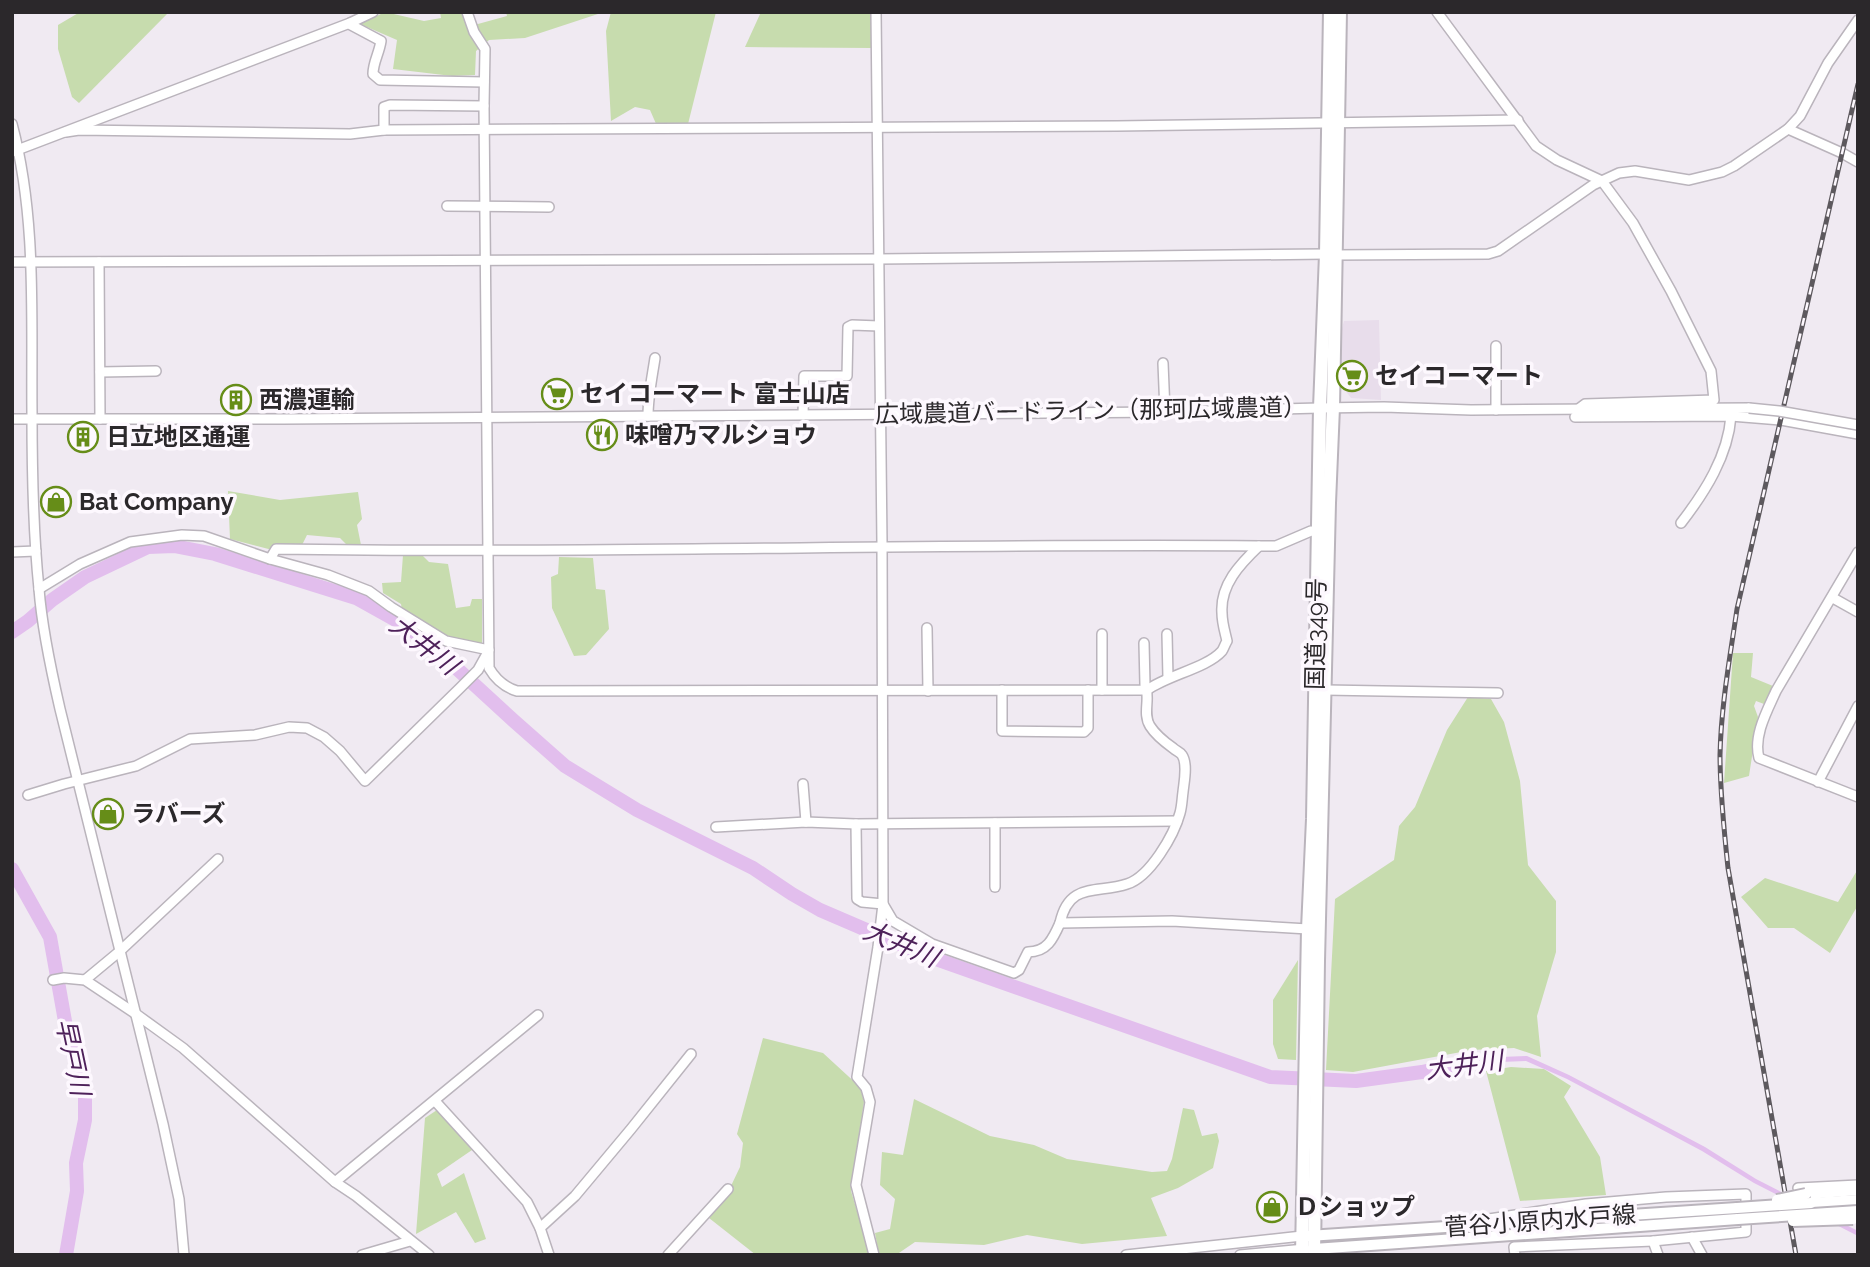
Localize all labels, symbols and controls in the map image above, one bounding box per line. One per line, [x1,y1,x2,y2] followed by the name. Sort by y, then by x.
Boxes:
[1335,359,1369,393] supermarket icon: セイコーマート
[1375,361,1543,390] place label: セイコーマート
[540,377,574,411] supermarket icon: セイコーマート 富士山店
[580,379,850,408] place label: セイコーマート 富士山店
[219,383,253,417] building icon: 西濃運輸
[259,385,355,414] place label: 西濃運輸
[875,392,1307,429] street label: 広域農道バードライン（那珂広域農道）
[585,418,619,452] restaurant icon: 味噌乃マルショウ
[66,420,100,454] building icon: 日立地区通運
[625,420,817,449] place label: 味噌乃マルショウ
[106,422,250,451] place label: 日立地区通運
[39,485,73,519] shop icon: Bat Company
[79,487,234,516] place label: Bat Company
[1300,578,1331,690] street label: 国道349号
[384,609,466,683] water label: 大井川
[91,797,125,831] shop icon: ラバーズ
[131,799,226,828] place label: ラバーズ
[859,915,946,974] water label: 大井川
[50,1016,96,1101] water label: 早戸川
[1423,1045,1508,1085] water label: 大井川
[1255,1190,1289,1224] shop icon: Ｄショップ
[1295,1192,1415,1221] place label: Ｄショップ
[1443,1199,1637,1242] street label: 菅谷小原内水戸線

